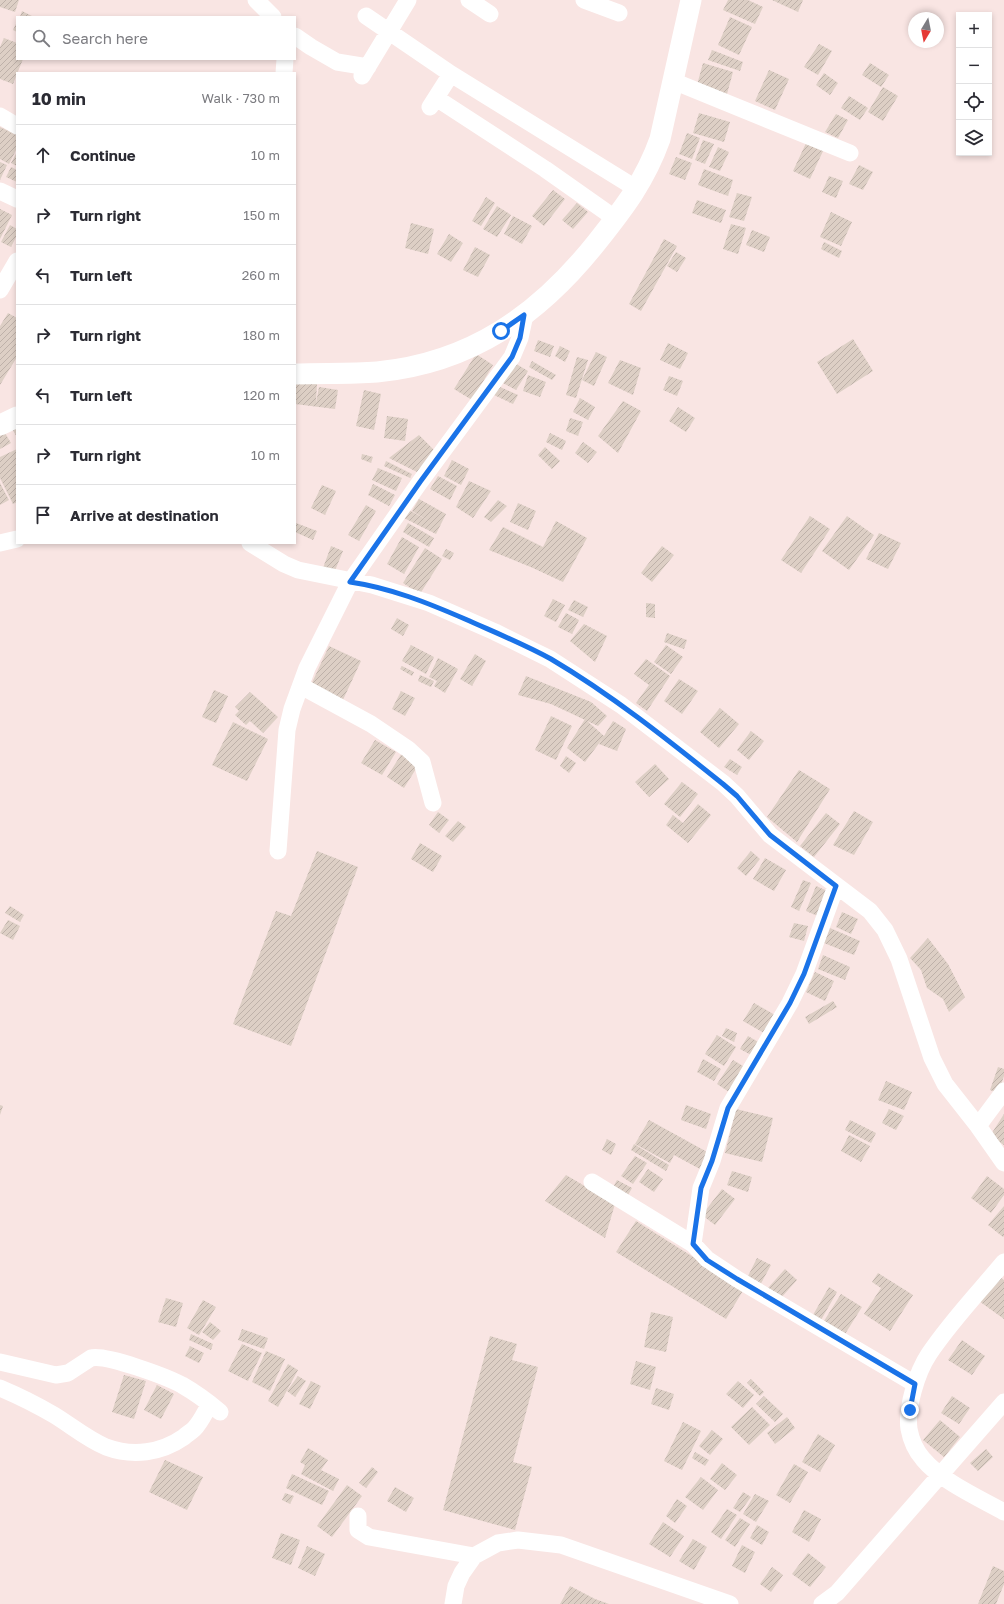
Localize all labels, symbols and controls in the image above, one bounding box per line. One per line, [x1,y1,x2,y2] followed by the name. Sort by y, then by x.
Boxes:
[908,12,944,48] north arrow
[956,12,992,156] map controls
[956,12,992,48] button: +
[16,16,296,60] search box
[30,27,52,49] icon: search
[62,29,148,47] text: Search here
[956,48,992,84] button: −
[956,84,992,120] button: locate
[32,88,86,109] text: 10 min
[201,90,280,106] text: Walk · 730 m
[956,120,992,156] button: layers
[32,144,54,166] icon: ahead
[70,146,136,164] text: Continue
[251,147,280,163] text: 10 m
[32,204,54,226] icon: right
[70,206,141,224] text: Turn right
[243,207,280,223] text: 150 m
[32,264,54,286] icon: left
[70,266,132,284] text: Turn left
[242,267,280,283] text: 260 m
[492,322,510,340] route start
[32,324,54,346] icon: right
[70,326,141,344] text: Turn right
[243,327,280,343] text: 180 m
[32,384,54,406] icon: left
[70,386,132,404] text: Turn left
[243,387,280,403] text: 120 m
[32,444,54,466] icon: right
[70,446,141,464] text: Turn right
[251,447,280,463] text: 10 m
[32,504,54,526] icon: arrive
[70,506,219,524] text: Arrive at destination
[901,1401,919,1419] route end

